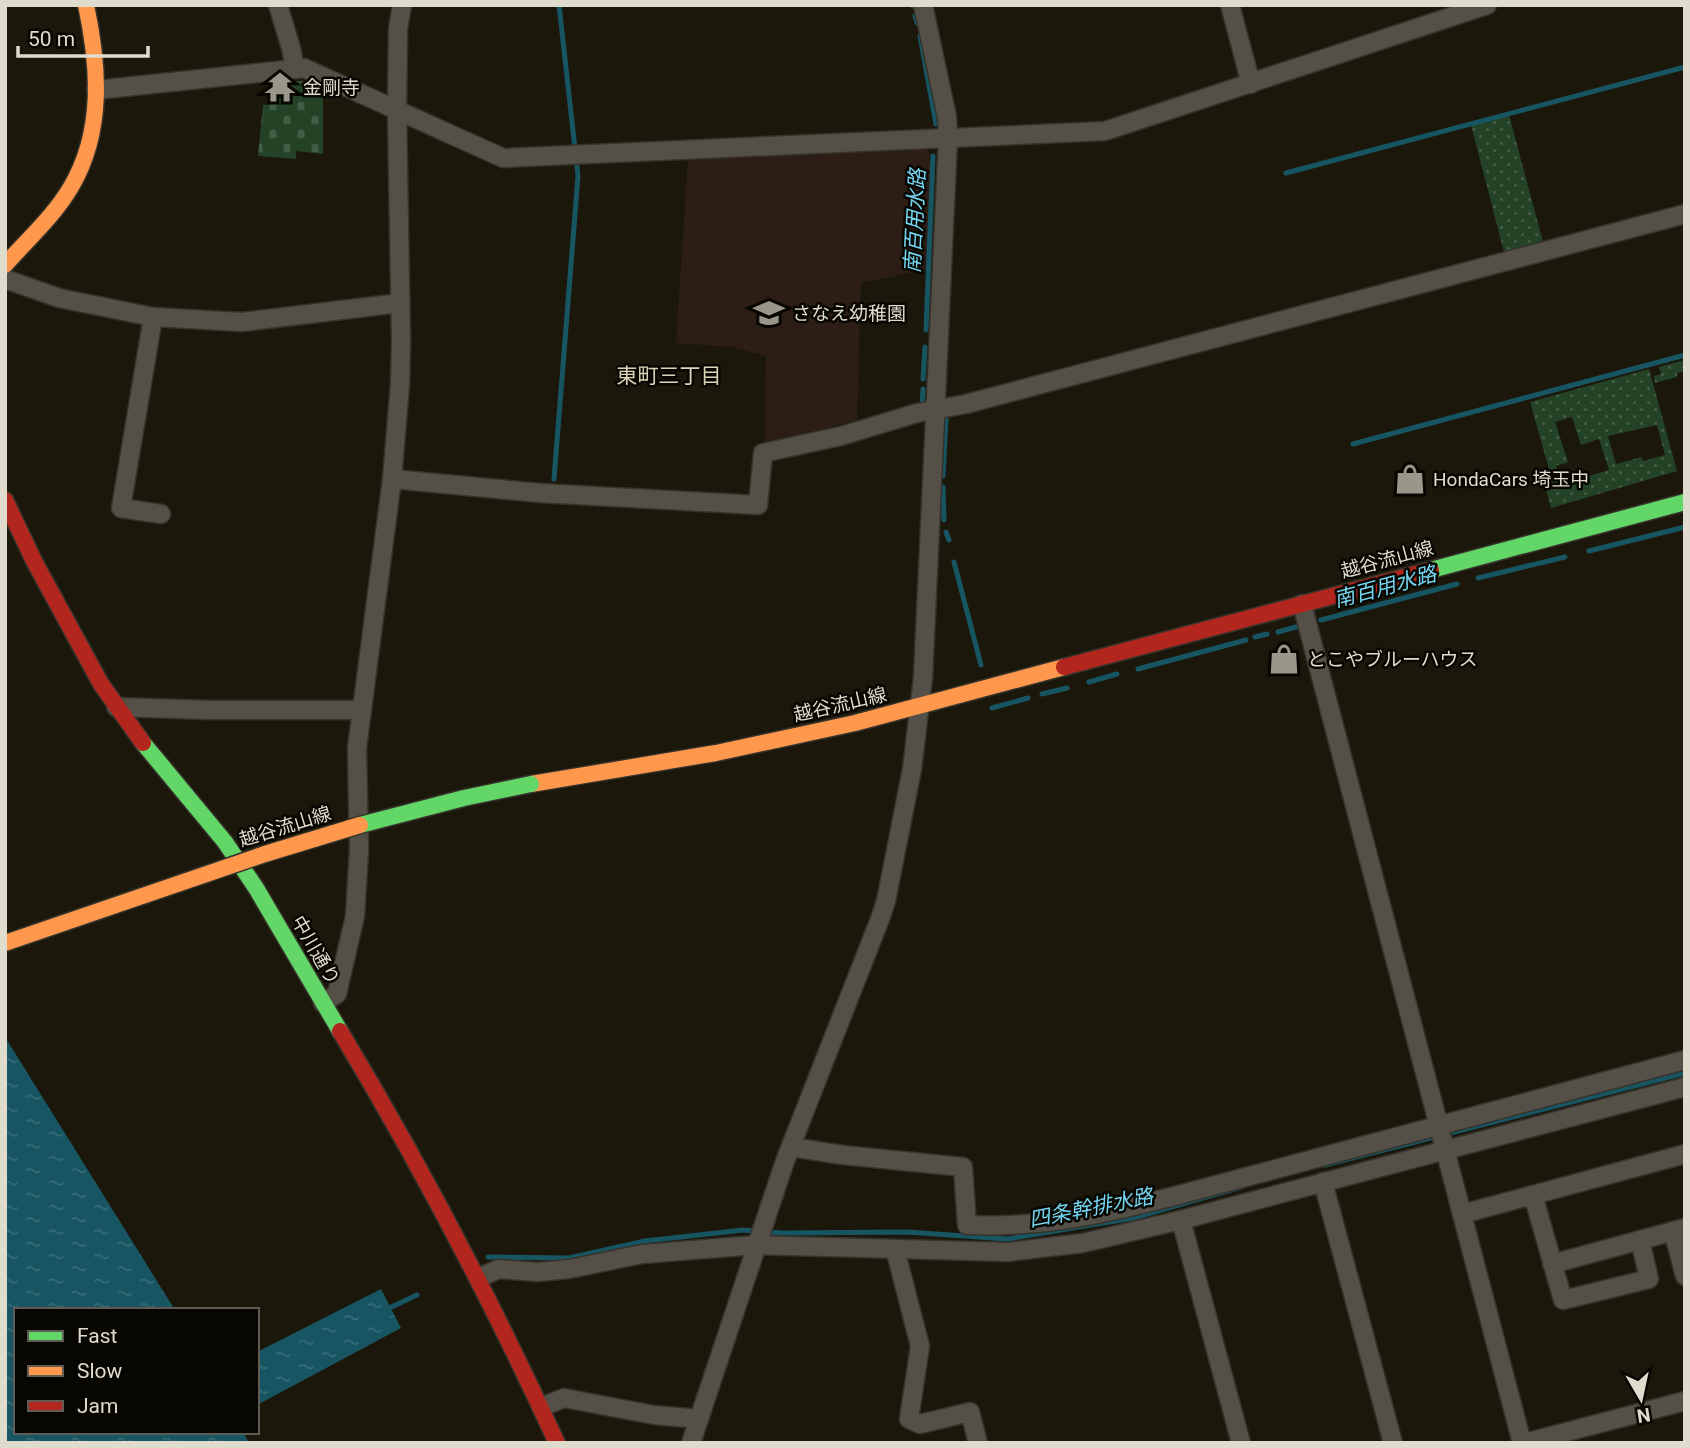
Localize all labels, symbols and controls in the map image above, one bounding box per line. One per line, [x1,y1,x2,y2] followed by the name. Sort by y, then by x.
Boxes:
[18,14,147,58] scale bar
[28,27,75,51] text: 50 m
[263,70,297,104] temple icon: 金剛寺
[303,76,360,99] place label: 金剛寺
[900,166,930,274] water label: 南百用水路
[752,296,786,330] school or university icon: さなえ幼稚園
[792,302,906,325] place label: さなえ幼稚園
[617,364,722,388] district label: 東町三丁目
[1393,462,1427,496] shop icon: HondaCars 埼玉中
[1433,468,1590,491] place label: HondaCars 埼玉中
[1338,536,1436,583] street label: 越谷流山線
[1331,561,1441,612] water label: 南百用水路
[1267,642,1301,676] shop icon: とこやブルーハウス
[1307,648,1478,671] place label: とこやブルーハウス
[791,683,889,726] street label: 越谷流山線
[236,802,334,851] street label: 越谷流山線
[287,912,345,989] street label: 中川通り
[1027,1184,1157,1232] water label: 四条幹排水路
[14,1308,259,1434] legend
[77,1324,118,1348] text: Fast
[77,1359,123,1383] text: Slow
[1606,1364,1676,1434] north arrow
[77,1394,118,1418] text: Jam
[1635,1403,1652,1428] text: N

